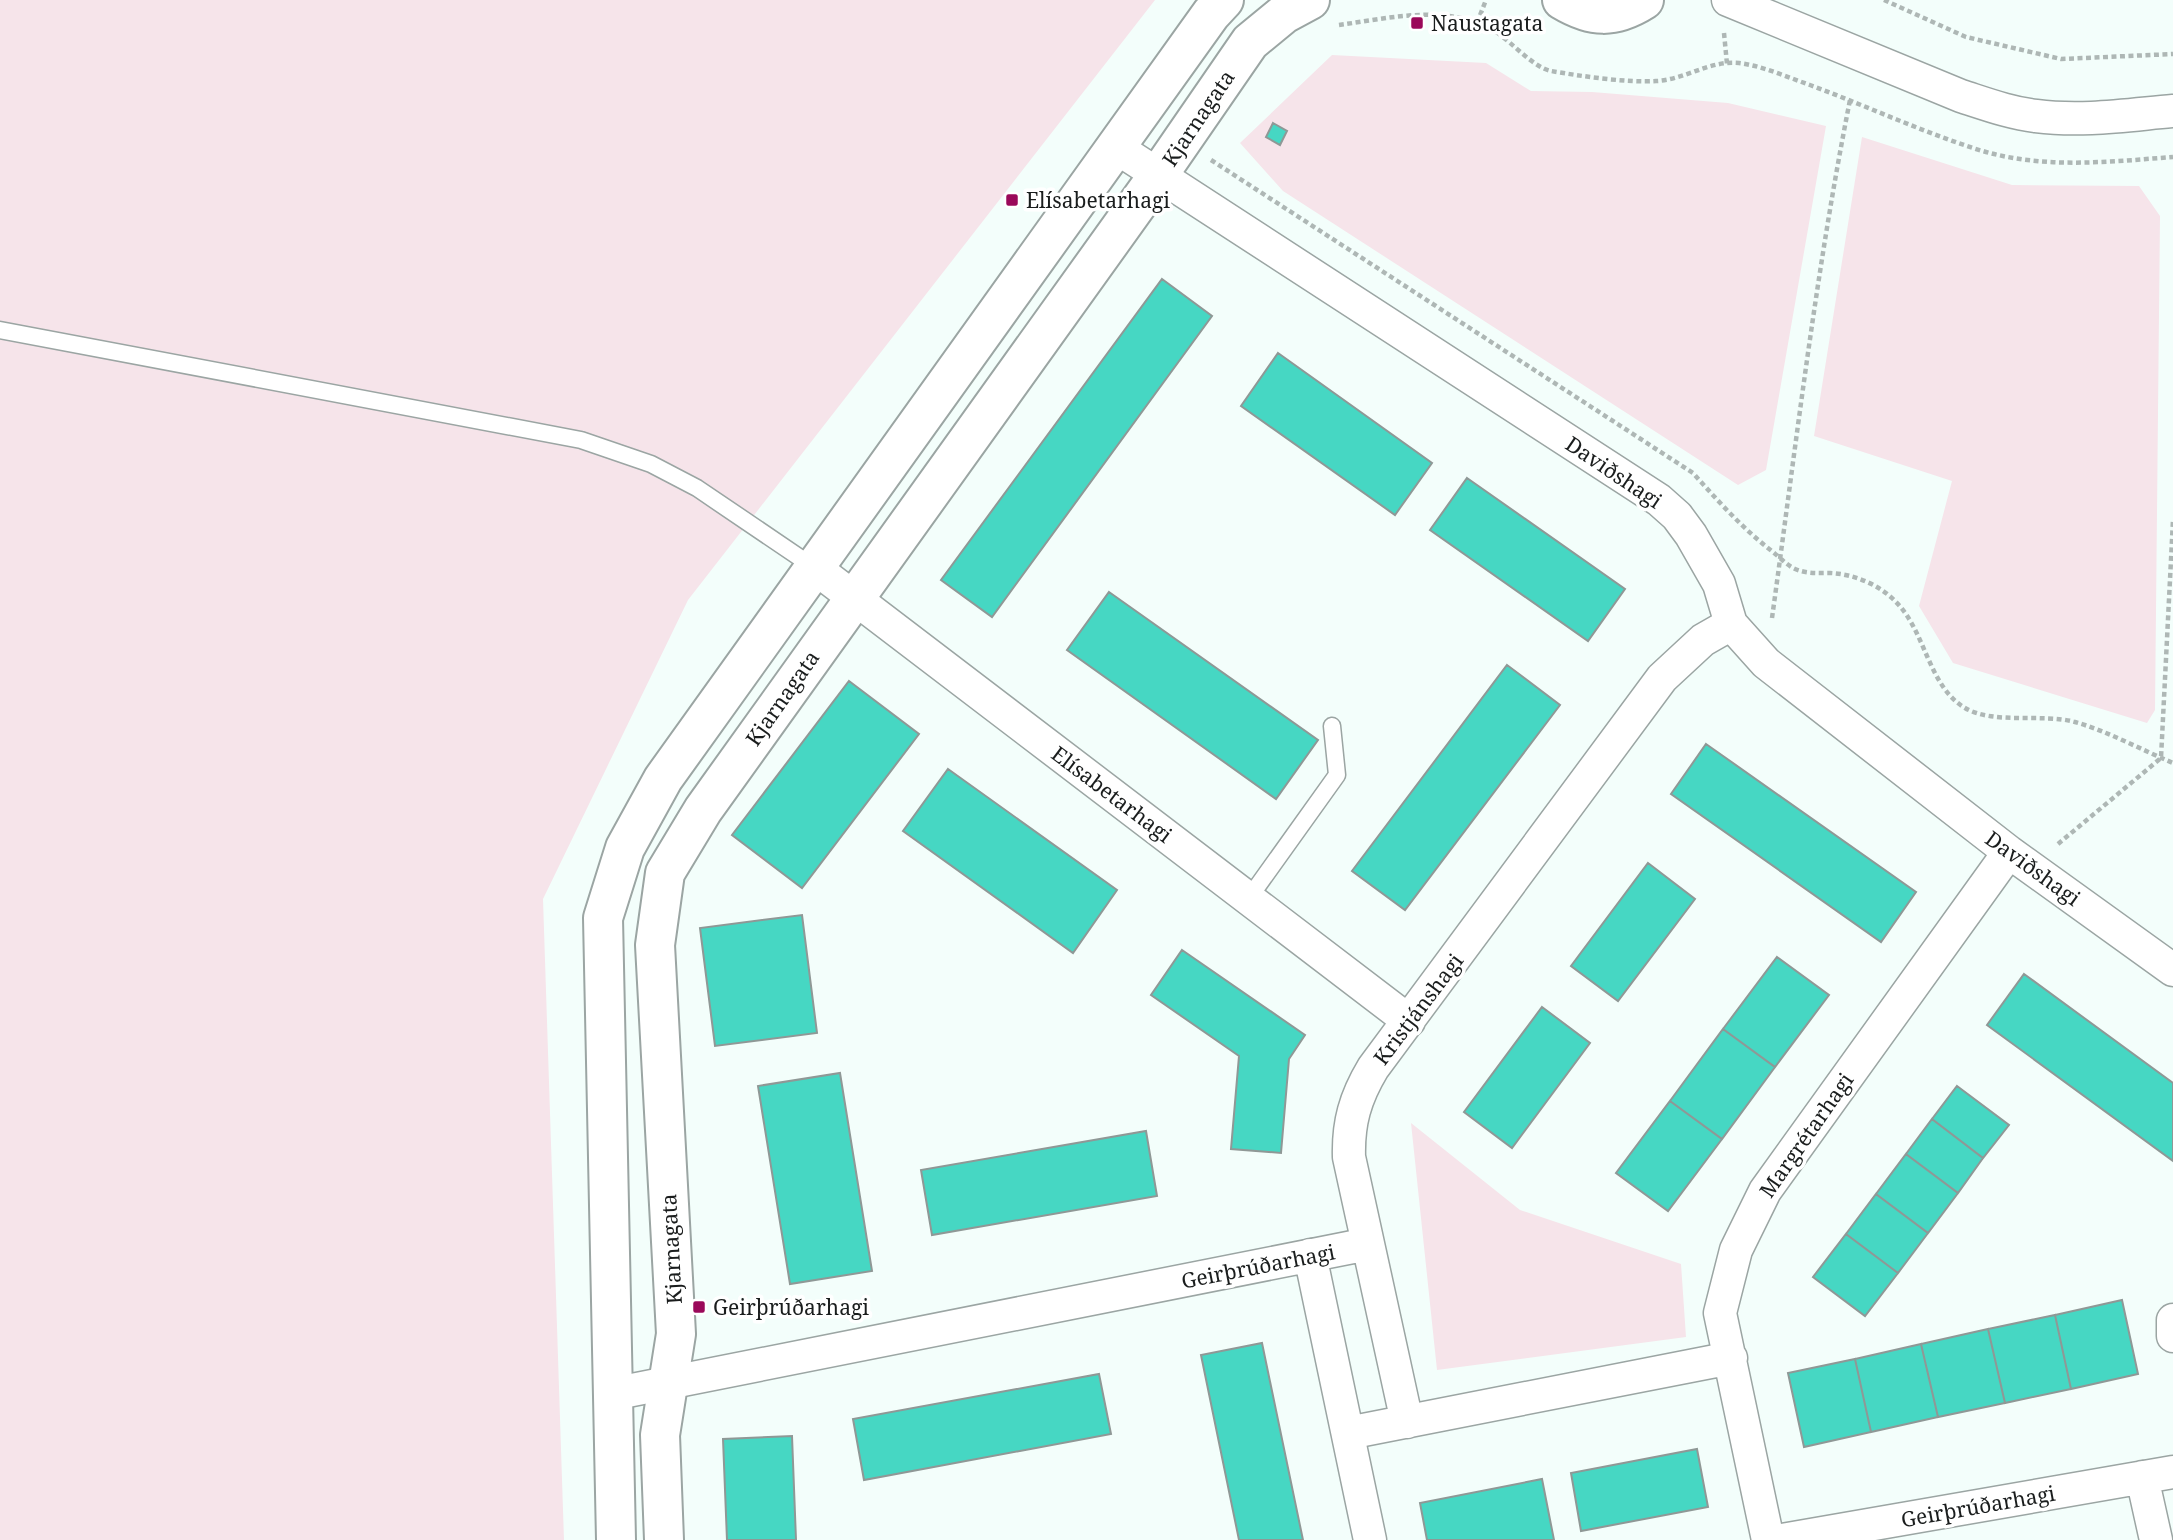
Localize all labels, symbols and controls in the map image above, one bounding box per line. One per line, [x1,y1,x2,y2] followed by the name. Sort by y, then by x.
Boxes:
[1431,9,1543,37] place label: Naustagata
[1409,15,1425,31] marker: Naustagata
[1156,64,1240,172] street label: Kjarnagata
[1026,186,1170,214] place label: Elísabetarhagi
[1004,192,1020,208] marker: Elísabetarhagi
[1560,429,1668,515] street label: Daviðshagi
[739,645,825,751] street label: Kjarnagata
[1046,739,1178,849] street label: Elísabetarhagi
[1980,824,2086,912] street label: Daviðshagi
[1367,947,1469,1070] street label: Kristjánshagi
[1753,1067,1860,1203] street label: Margrétarhagi
[654,1193,688,1305] street label: Kjarnagata
[1179,1237,1337,1295] street label: Geirþrúðarhagi
[713,1293,869,1321] place label: Geirþrúðarhagi
[691,1299,707,1315] marker: Geirþrúðarhagi
[1899,1479,2058,1533] street label: Geirþrúðarhagi

